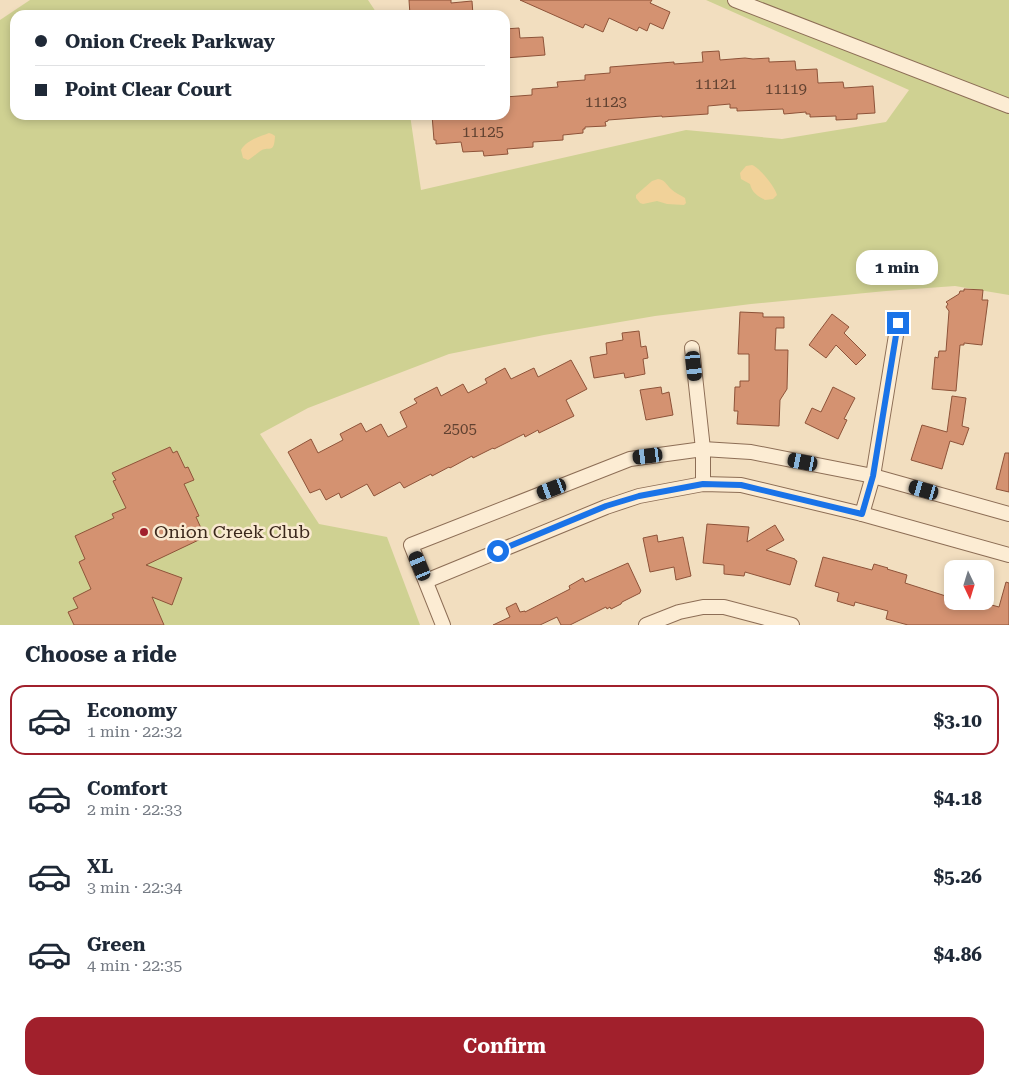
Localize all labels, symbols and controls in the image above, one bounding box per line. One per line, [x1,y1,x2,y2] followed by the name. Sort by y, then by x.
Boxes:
[65,30,275,53] text: Onion Creek Parkway
[695,75,737,93] house number: 11121
[65,78,232,101] text: Point Clear Court
[765,80,807,98] house number: 11119
[585,93,627,111] house number: 11123
[462,123,504,141] house number: 11125
[857,250,939,286] callout: 1 min
[875,258,919,277] text: 1 min
[887,312,909,334] route end
[684,350,703,382] car
[443,420,477,438] house number: 2505
[632,447,663,465] car
[786,452,819,472] car
[535,477,568,501] car
[907,479,940,501] car
[154,521,310,542] place label: Onion Creek Club
[138,526,150,538] marker: Onion Creek Club
[487,540,509,562] route start
[407,549,432,583] car
[944,560,994,610] north arrow
[944,560,994,610] map controls
[25,642,177,667] text: Choose a ride
[27,698,72,743] icon: car
[87,699,177,722] text: Economy
[933,709,982,732] text: $3.10
[87,722,182,741] text: 1 min · 22:32
[27,776,72,821] icon: car
[87,777,168,800] text: Comfort
[933,787,982,810] text: $4.18
[87,800,182,819] text: 2 min · 22:33
[27,854,72,899] icon: car
[87,855,113,878] text: XL
[933,865,982,888] text: $5.26
[87,878,182,897] text: 3 min · 22:34
[27,932,72,977] icon: car
[87,933,145,956] text: Green
[933,943,982,966] text: $4.86
[87,956,182,975] text: 4 min · 22:35
[25,1017,984,1075] button: Confirm

